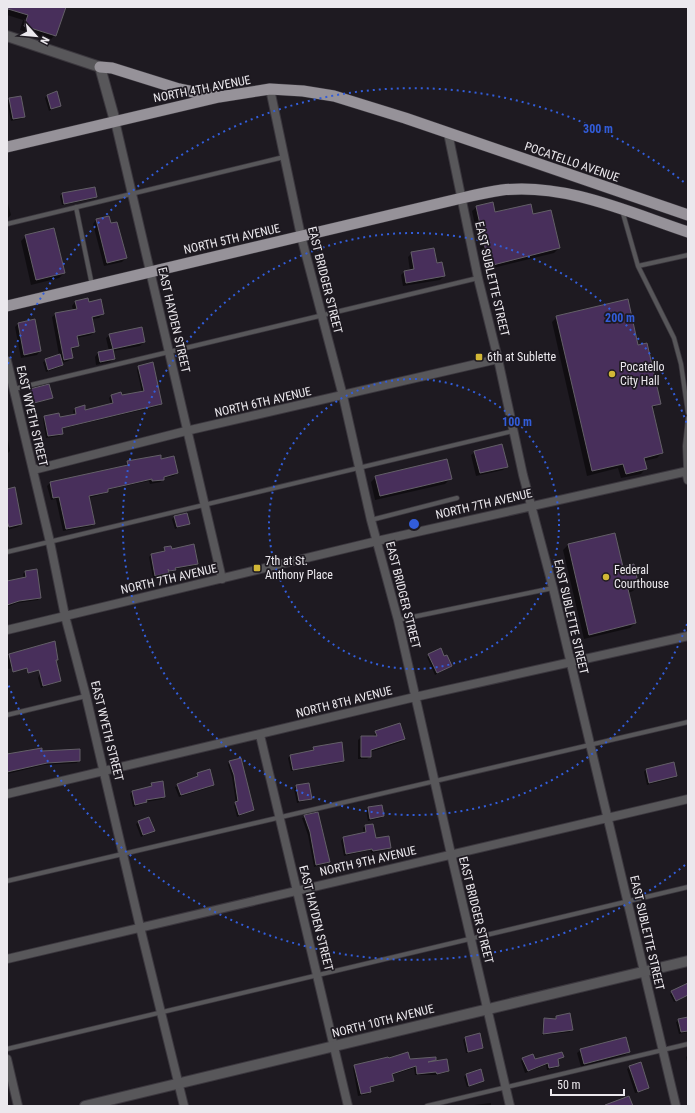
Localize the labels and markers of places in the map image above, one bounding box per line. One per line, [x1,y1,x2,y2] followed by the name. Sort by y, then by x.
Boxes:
[487,350,556,364] place label: 6th at Sublette
[474,352,484,362] marker: 6th at Sublette
[620,360,665,388] place label: Pocatello City Hall
[607,369,617,379] marker: Pocatello City Hall
[407,517,421,531] centre of rings
[265,554,333,582] place label: 7th at St. Anthony Place
[252,563,262,573] marker: 7th at St. Anthony Place
[614,563,669,591] place label: Federal Courthouse
[601,572,611,582] marker: Federal Courthouse

